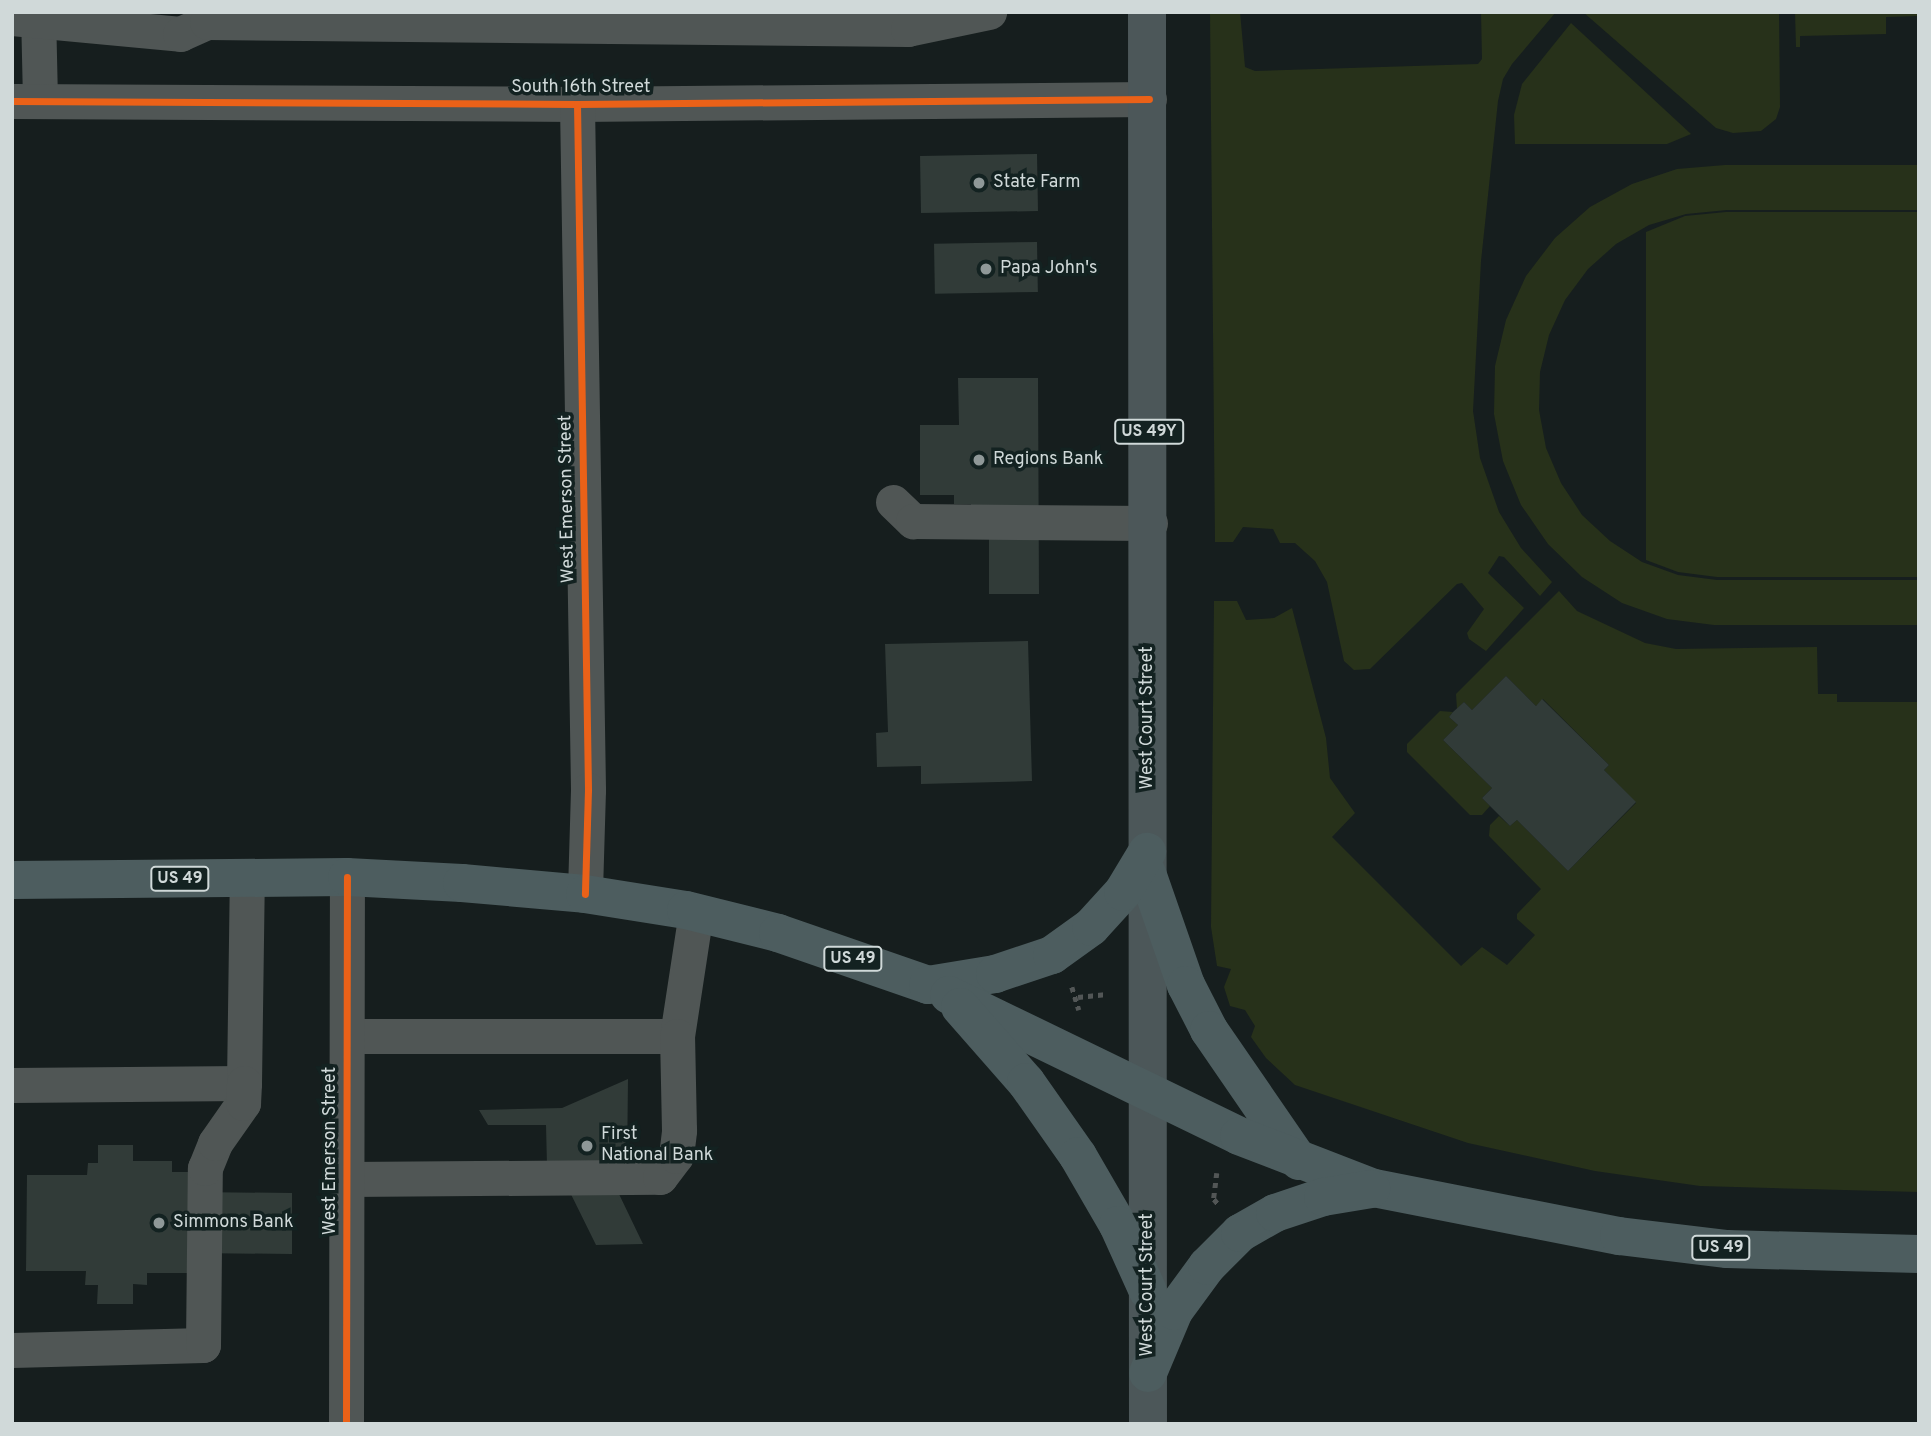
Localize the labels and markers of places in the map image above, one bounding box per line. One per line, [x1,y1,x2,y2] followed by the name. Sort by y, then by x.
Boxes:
[993,172,1080,194] place label: State Farm
[971,175,987,191] marker: State Farm
[1000,258,1097,280] place label: Papa John's
[978,261,994,277] marker: Papa John's
[993,449,1103,471] place label: Regions Bank
[971,452,987,468] marker: Regions Bank
[601,1125,713,1168] place label: First National Bank
[579,1138,595,1154] marker: First National Bank
[173,1212,293,1234] place label: Simmons Bank
[151,1215,167,1231] marker: Simmons Bank

